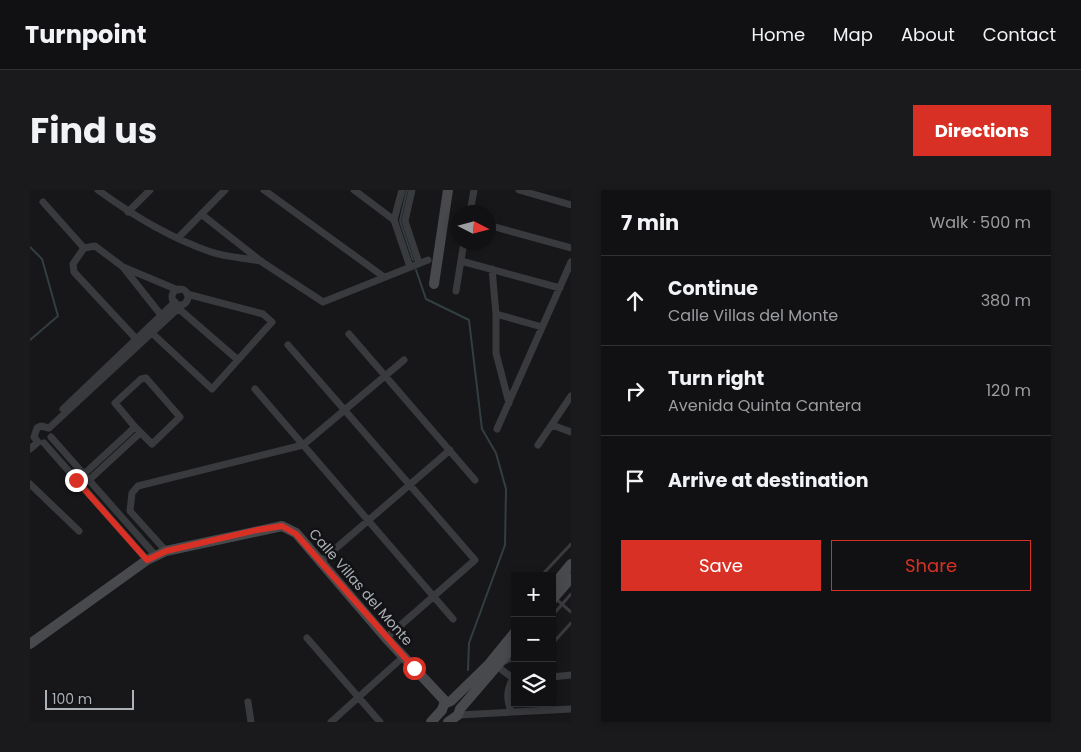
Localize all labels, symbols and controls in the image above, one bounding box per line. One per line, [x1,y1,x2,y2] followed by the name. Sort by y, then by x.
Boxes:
[25,18,146,51] text: Turnpoint
[751,22,805,47] text: Home
[833,22,873,47] text: Map
[901,22,955,47] text: About
[983,22,1056,47] text: Contact
[913,105,1051,156] button: Directions
[30,106,157,155] text: Find us
[451,205,496,250] north arrow
[621,208,679,237] text: 7 min
[930,211,1031,234] text: Walk · 500 m
[668,275,758,302] text: Continue
[621,287,649,315] icon: ahead
[981,289,1031,312] text: 380 m
[668,304,838,327] text: Calle Villas del Monte
[668,365,764,392] text: Turn right
[621,377,649,405] icon: right
[986,379,1031,402] text: 120 m
[668,394,862,417] text: Avenida Quinta Cantera
[621,467,649,495] icon: arrive
[668,467,869,494] text: Arrive at destination
[65,469,88,492] route end
[305,524,418,650] street label: Calle Villas del Monte
[621,540,821,591] button: Save
[831,540,1031,591] button: Share
[511,572,556,707] map controls
[511,572,556,617] button: +
[511,617,556,662] button: −
[403,657,426,680] route start
[511,662,556,707] button: layers
[45,687,134,710] scale bar
[52,689,92,709] text: 100 m

